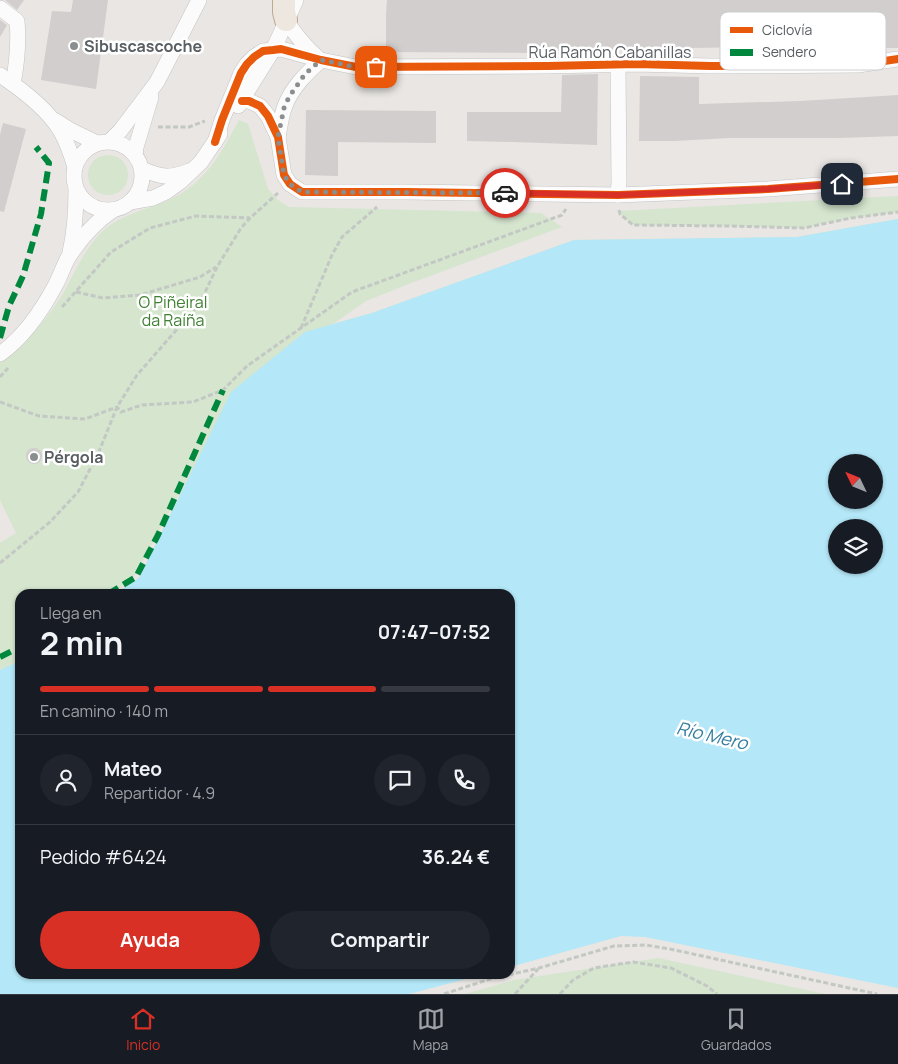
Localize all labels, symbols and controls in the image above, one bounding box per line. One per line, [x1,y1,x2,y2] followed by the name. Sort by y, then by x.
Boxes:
[720,12,886,70] legend
[762,20,812,39] text: Ciclovía
[84,35,203,57] place label: Sibuscascoche
[68,40,80,52] marker: Sibuscascoche
[528,41,692,63] street label: Rúa Ramón Cabanillas
[762,42,817,61] text: Sendero
[355,46,397,88] pin
[362,53,390,81] icon: bag
[821,163,863,205] pin
[480,168,530,218] courier
[828,170,856,198] icon: home
[491,179,519,207] icon: car
[139,291,207,331] park label: O Piñeiral da Raíña
[44,446,103,468] place label: Pérgola
[28,451,40,463] marker: Pérgola
[828,454,882,509] north arrow
[828,454,883,574] map controls
[828,519,883,574] button: layers
[40,602,101,624] text: Llega en
[378,619,490,645] text: 07:47–07:52
[40,621,123,665] text: 2 min
[40,700,168,722] text: En camino · 140 m
[674,715,752,755] water label: Río Mero
[40,754,92,806] button: person
[374,754,426,806] button: chat
[438,754,490,806] button: phone
[104,756,162,782] text: Mateo
[104,782,215,804] text: Repartidor · 4.9
[40,844,167,870] text: Pedido #6424
[422,844,490,870] text: 36.24 €
[40,911,260,969] button: Ayuda
[270,911,490,969] button: Compartir
[126,1005,160,1054] tab: Inicio
[413,1005,448,1054] tab: Mapa
[701,1005,772,1054] tab: Guardados

